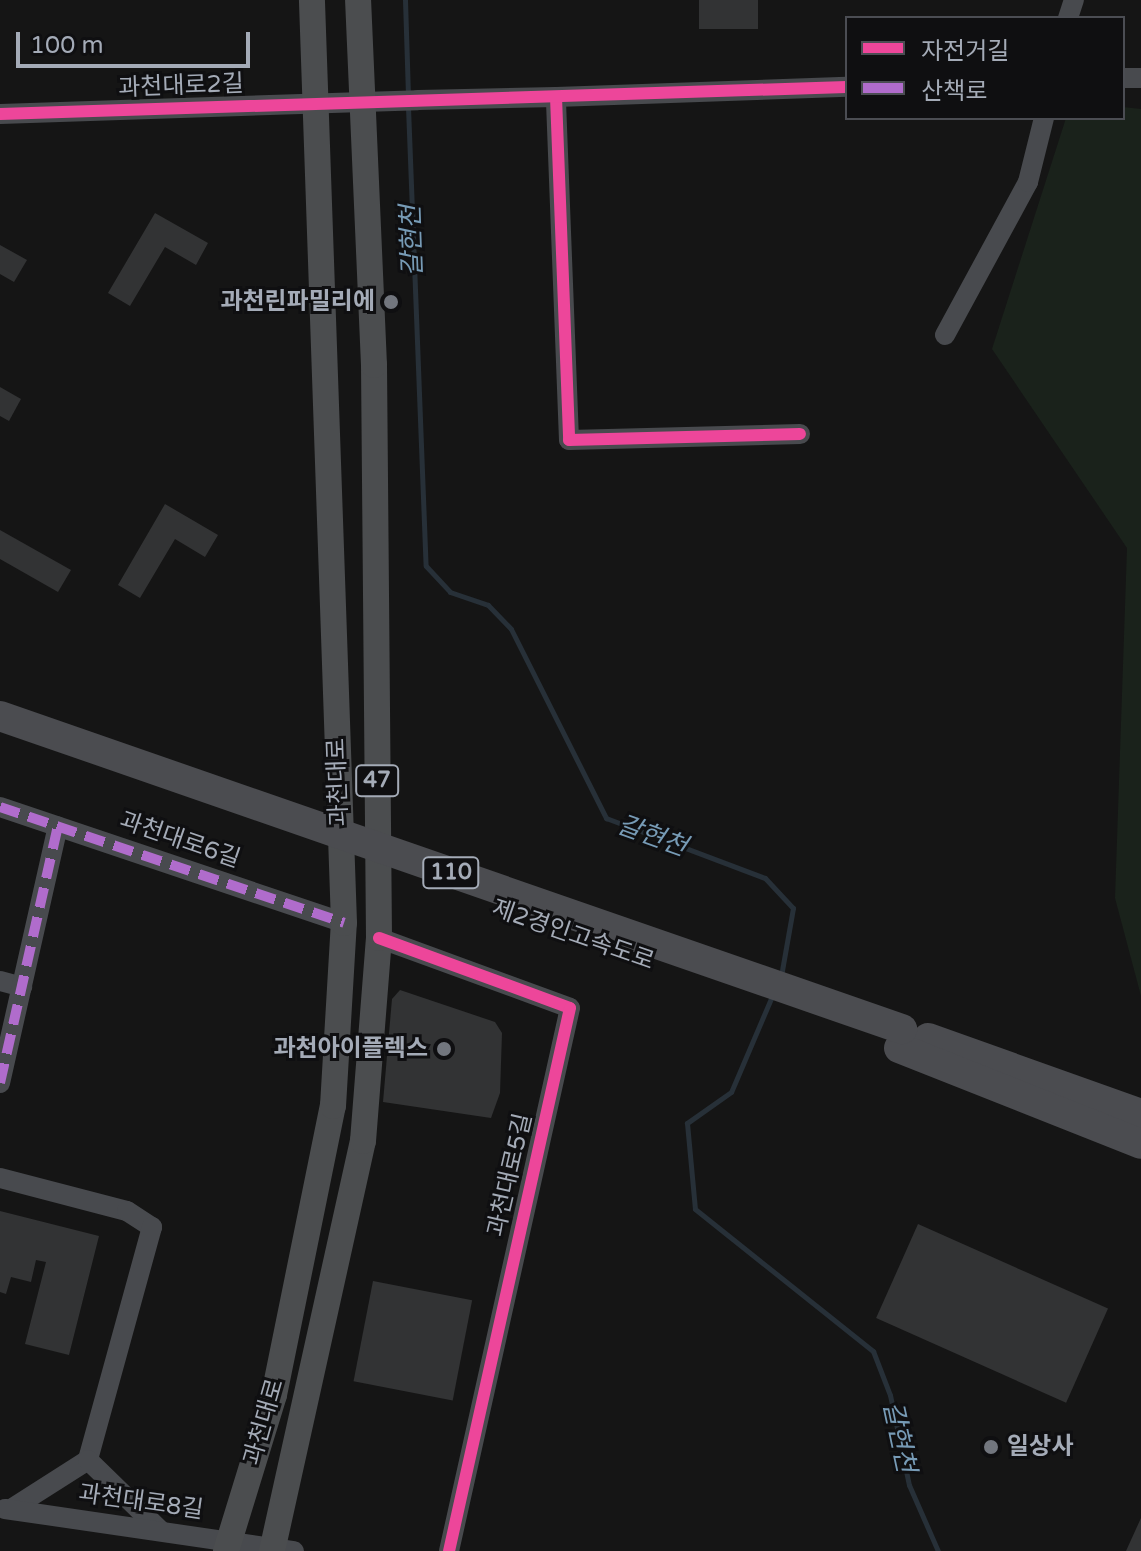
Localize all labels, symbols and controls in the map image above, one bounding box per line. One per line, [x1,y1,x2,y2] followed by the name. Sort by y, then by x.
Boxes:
[20,16,254,66] scale bar
[845,16,1125,120] legend
[30,31,104,60] text: 100 m
[921,37,1009,66] text: 자전거길
[118,69,244,103] street label: 과천대로2길
[921,77,987,106] text: 산책로
[395,205,429,277] water label: 갈현천
[220,288,375,316] place label: 과천린파밀리에
[382,293,400,311] marker: 과천린파밀리에
[322,737,354,827] street label: 과천대로
[355,763,399,799] road number: 47
[116,806,244,874] street label: 과천대로6길
[613,809,691,863] water label: 갈현천
[421,855,481,891] road number: 110
[488,894,658,976] street label: 제2경인고속도로
[273,1035,428,1063] place label: 과천아이플렉스
[435,1040,453,1058] marker: 과천아이플렉스
[482,1111,538,1239] street label: 과천대로5길
[238,1376,290,1468] street label: 과천대로
[876,1399,922,1475] water label: 갈현천
[1007,1433,1073,1461] place label: 일상사
[982,1438,1000,1456] marker: 일상사
[77,1479,205,1525] street label: 과천대로8길

